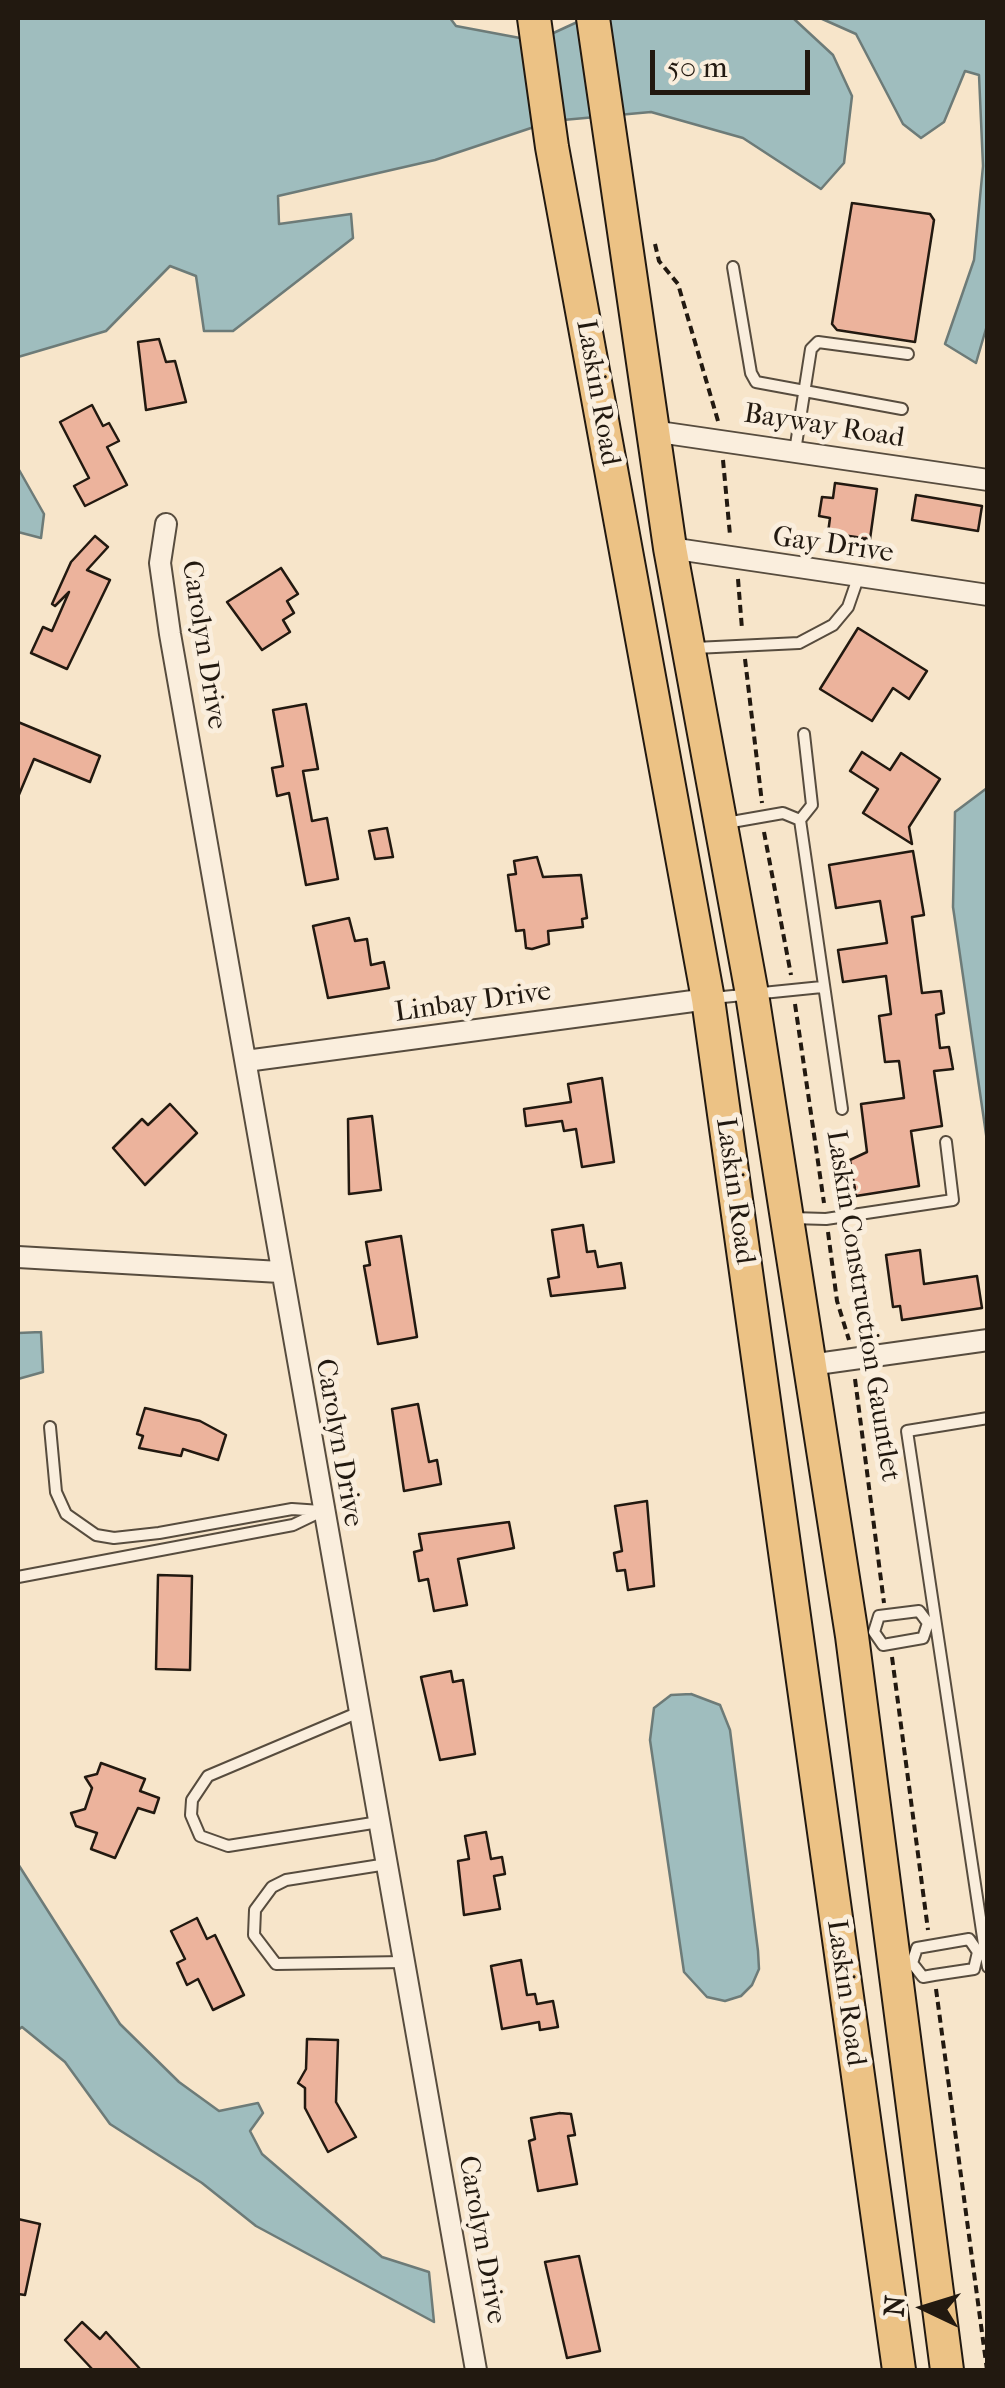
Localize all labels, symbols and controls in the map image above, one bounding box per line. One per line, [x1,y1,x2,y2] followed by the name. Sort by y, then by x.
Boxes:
[655,30,815,92] scale bar
[667,50,728,85] text: 50 m
[568,317,626,469] street label: Laskin Road
[741,398,907,456] street label: Bayway Road
[770,521,896,571] street label: Gay Drive
[173,558,233,732] street label: Carolyn Drive
[393,975,553,1031] street label: Linbay Drive
[707,1116,761,1266] street label: Laskin Road
[818,1128,906,1484] street label: Laskin Construction Gauntlet
[307,1356,369,1530] street label: Carolyn Drive
[818,1918,872,2068] street label: Laskin Road
[450,2153,512,2327] street label: Carolyn Drive
[875,2258,975,2358] north arrow
[877,2294,912,2318] text: N

